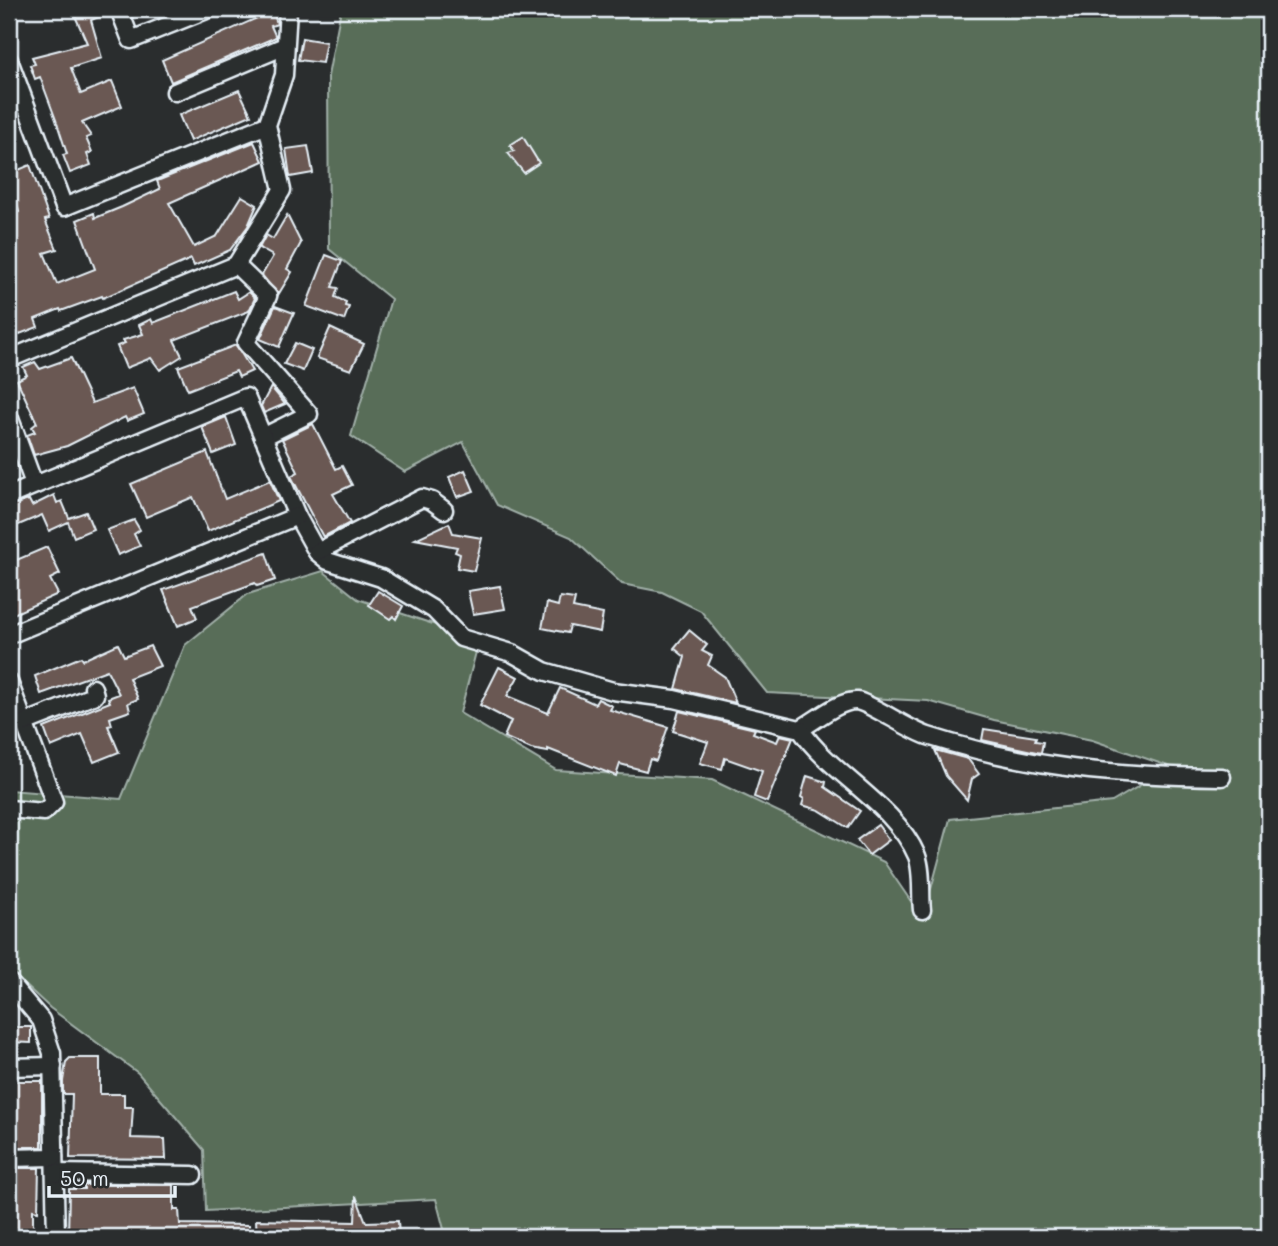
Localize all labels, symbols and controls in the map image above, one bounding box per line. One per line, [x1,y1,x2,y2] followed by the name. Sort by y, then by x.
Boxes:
[49,1155,175,1199] scale bar
[60,1164,109,1191] text: 50 m

